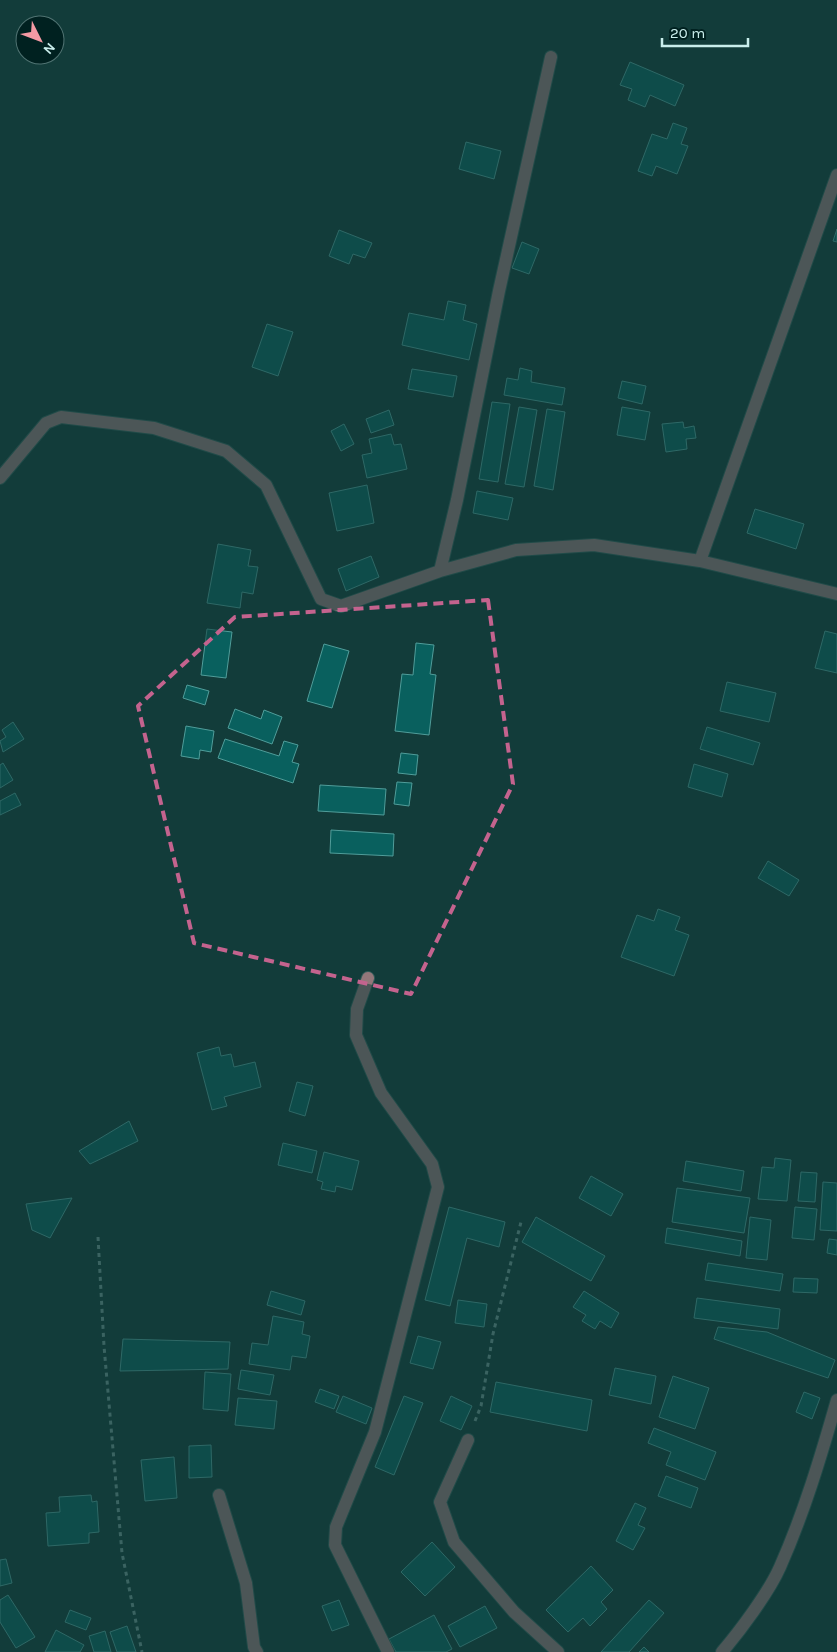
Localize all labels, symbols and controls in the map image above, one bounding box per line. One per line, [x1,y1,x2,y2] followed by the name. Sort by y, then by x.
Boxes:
[15,15,65,65] north arrow
[662,15,748,47] scale bar
[670,24,705,42] text: 20 m
[40,39,59,58] text: N

